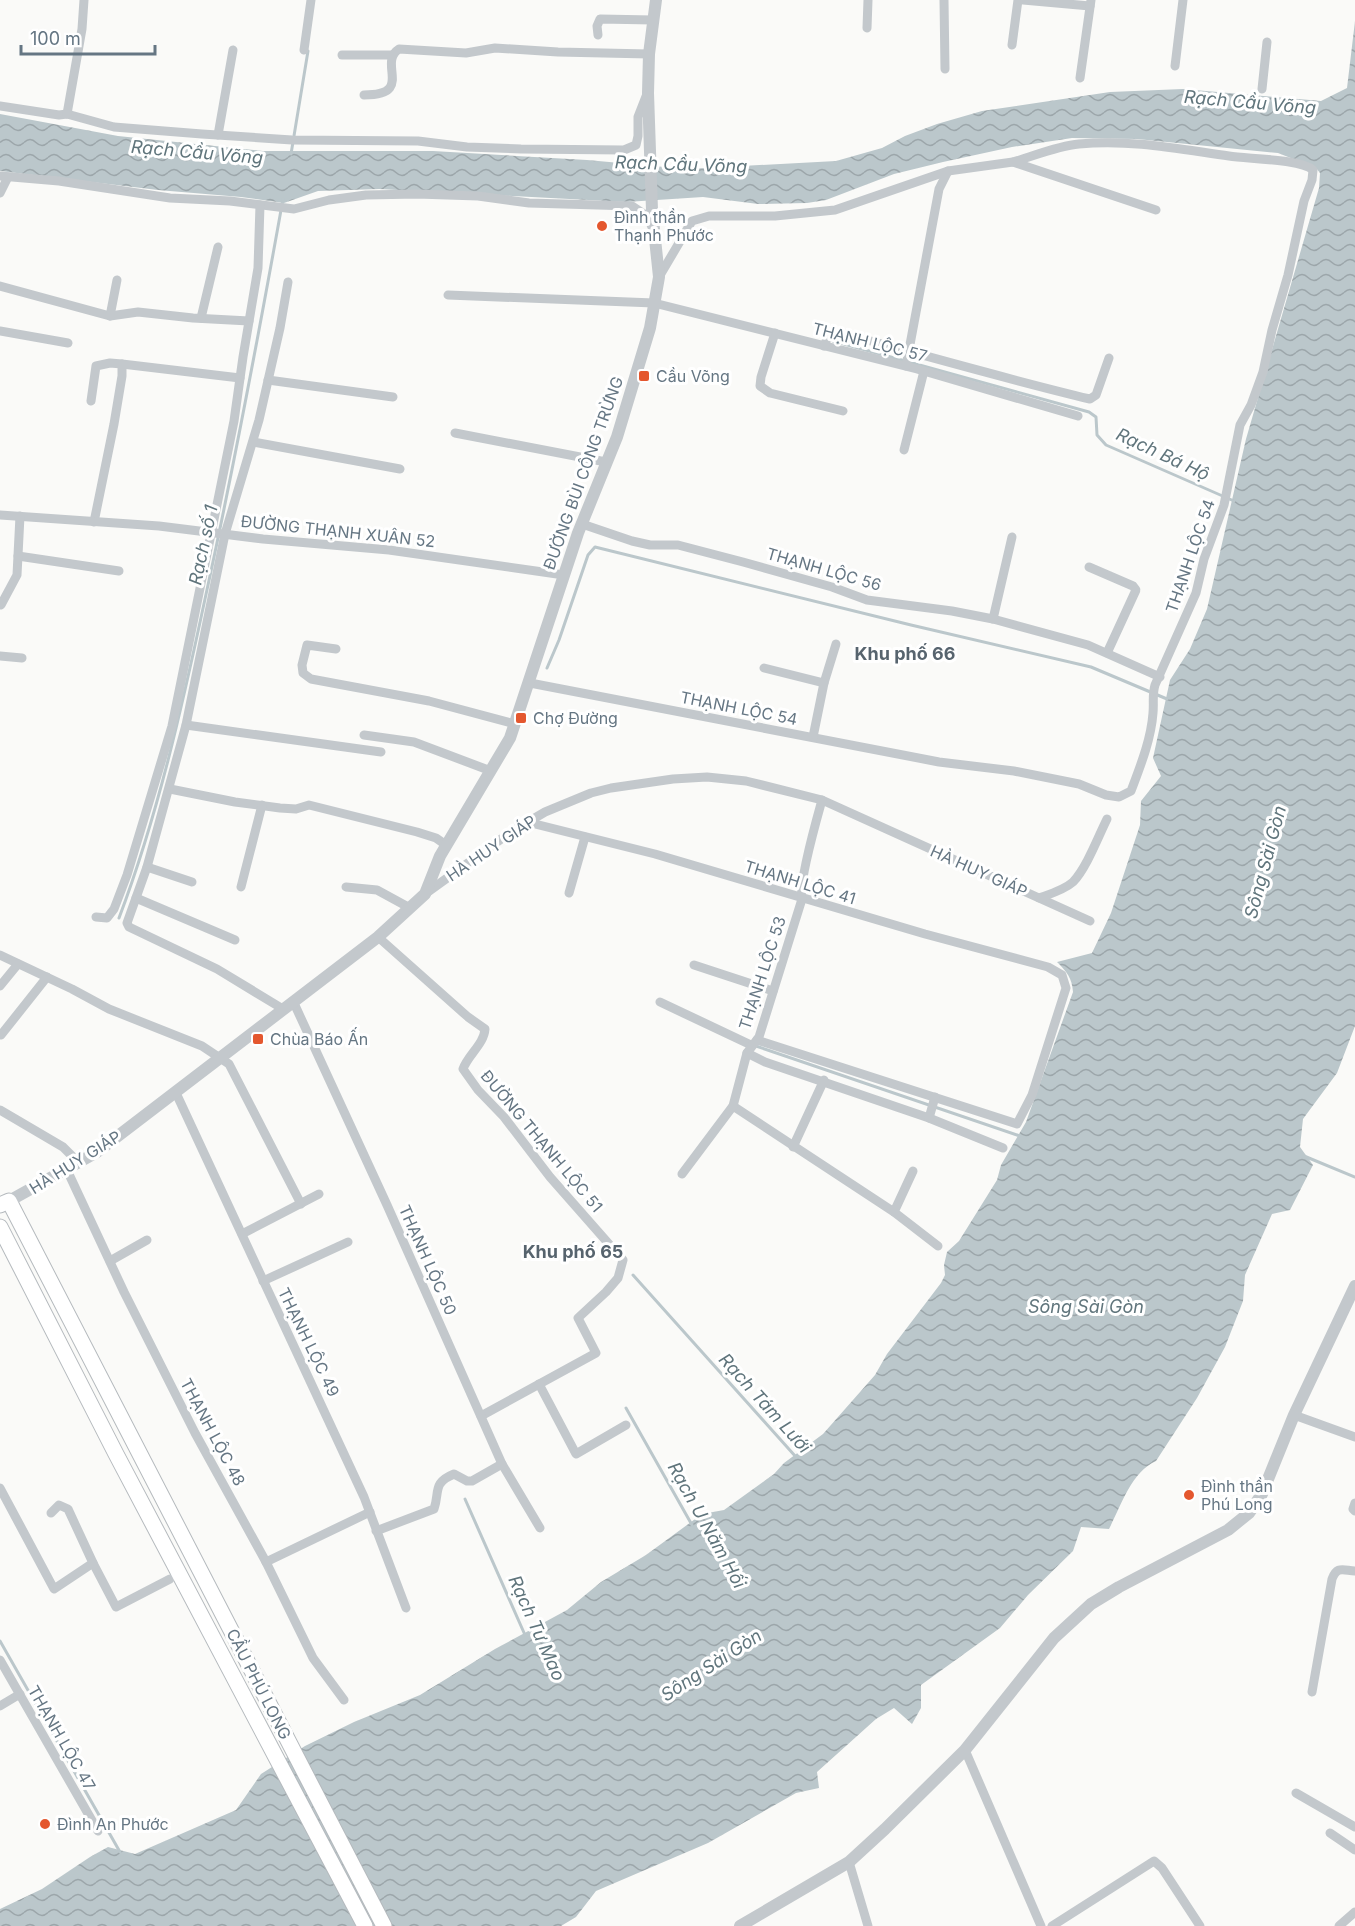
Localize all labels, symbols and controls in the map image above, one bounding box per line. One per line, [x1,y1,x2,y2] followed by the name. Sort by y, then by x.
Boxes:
[21,18,154,56] scale bar
[30,28,81,49] text: 100 m
[1183,86,1317,118] water label: Rạch Cầu Võng
[130,136,264,168] water label: Rạch Cầu Võng
[614,151,748,177] water label: Rạch Cầu Võng
[614,207,714,245] place label: Đình thần Thạnh Phước
[595,219,609,233] marker: Đình thần Thạnh Phước
[811,318,929,366] street label: THẠNH LỘC 57
[656,366,730,386] place label: Cầu Võng
[637,369,651,383] marker: Cầu Võng
[539,374,627,572] street label: ĐƯỜNG BÙI CÔNG TRỪNG
[1113,423,1213,485] water label: Rạch Bá Hộ
[1161,497,1219,615] street label: THẠNH LỘC 54
[184,502,222,587] water label: Rạch số 1
[240,511,436,551] street label: ĐƯỜNG THẠNH XUÂN 52
[764,543,884,595] street label: THẠNH LỘC 56
[855,643,955,664] district label: Khu phố 66
[679,687,799,729] street label: THẠNH LỘC 54
[533,708,618,728] place label: Chợ Đường
[514,711,528,725] marker: Chợ Đường
[1240,803,1290,921] water label: Sông Sài Gòn
[442,811,540,885] street label: HÀ HUY GIÁP
[927,841,1031,901] street label: HÀ HUY GIÁP
[742,856,858,908] street label: THẠNH LỘC 41
[734,914,790,1032] street label: THẠNH LỘC 53
[270,1027,368,1049] place label: Chùa Báo Ấn
[251,1032,265,1046] marker: Chùa Báo Ấn
[477,1066,607,1216] street label: ĐƯỜNG THẠNH LỘC 51
[26,1126,124,1198] street label: HÀ HUY GIÁP
[395,1202,461,1318] street label: THẠNH LỘC 50
[523,1241,623,1262] district label: Khu phố 65
[274,1284,344,1400] street label: THẠNH LỘC 49
[1028,1296,1144,1317] water label: Sông Sài Gòn
[715,1349,816,1458] water label: Rạch Tám Lưới
[176,1375,250,1489] street label: THẠNH LỘC 48
[664,1458,751,1592] water label: Rạch U Năm Hối
[1201,1476,1273,1514] place label: Đình thần Phú Long
[1182,1488,1196,1502] marker: Đình thần Phú Long
[504,1572,570,1684] water label: Rạch Tư Mao
[222,1624,297,1743] street label: CẦU PHÚ LONG
[657,1625,765,1705] water label: Sông Sài Gòn
[24,1682,100,1794] street label: THẠNH LỘC 47
[57,1814,169,1834] place label: Đình An Phước
[38,1817,52,1831] marker: Đình An Phước

